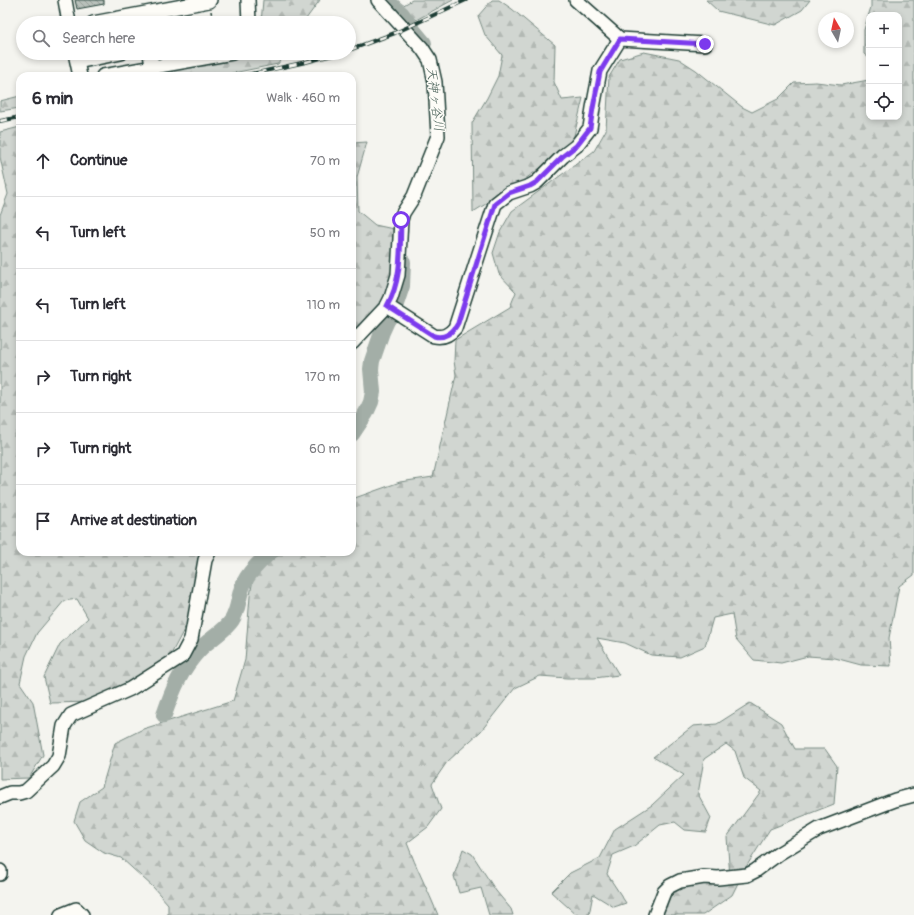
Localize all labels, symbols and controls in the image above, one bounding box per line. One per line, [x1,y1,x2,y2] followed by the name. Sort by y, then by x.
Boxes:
[818,12,854,48] north arrow
[866,12,902,120] map controls
[866,12,902,48] button: +
[16,16,356,60] search box
[30,27,52,49] icon: search
[62,29,135,48] text: Search here
[696,35,714,53] route end
[866,48,902,84] button: −
[423,66,447,132] water label: 天神ヶ谷川
[866,84,902,120] button: locate
[32,88,73,109] text: 6 min
[266,90,340,106] text: Walk · 460 m
[32,150,54,172] icon: ahead
[70,151,128,170] text: Continue
[310,153,340,169] text: 70 m
[392,211,410,229] route start
[32,222,54,244] icon: left
[70,223,126,242] text: Turn left
[310,225,340,241] text: 50 m
[32,294,54,316] icon: left
[70,295,126,314] text: Turn left
[307,297,340,313] text: 110 m
[32,366,54,388] icon: right
[70,367,131,386] text: Turn right
[305,369,340,385] text: 170 m
[32,438,54,460] icon: right
[70,439,131,458] text: Turn right
[309,441,340,457] text: 60 m
[32,510,54,532] icon: arrive
[70,511,197,530] text: Arrive at destination

